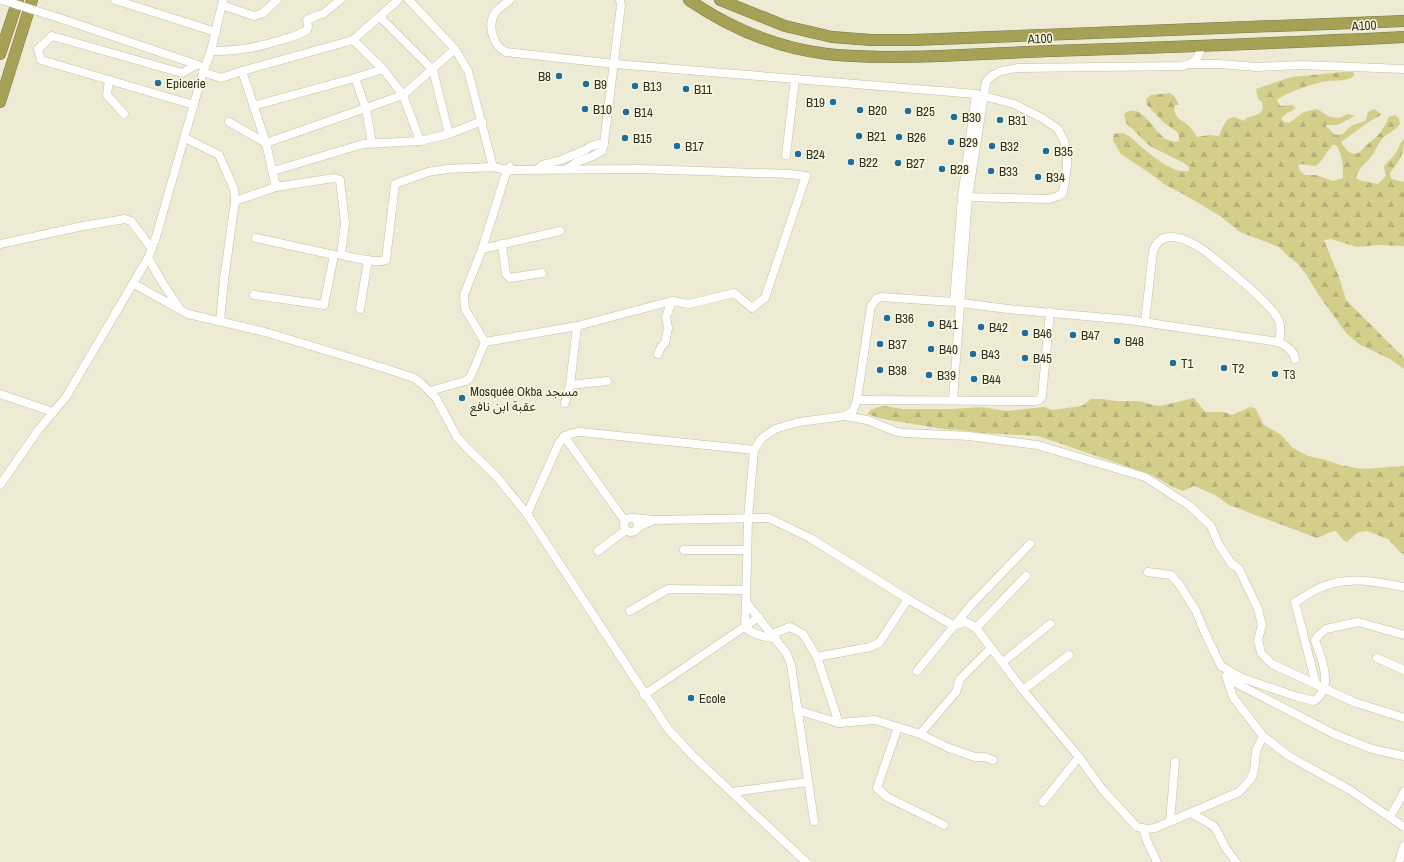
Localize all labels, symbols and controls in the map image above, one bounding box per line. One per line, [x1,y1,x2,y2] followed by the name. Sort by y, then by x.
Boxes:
[1350,16,1377,35] street label: A100
[1026,30,1053,47] street label: A100
[538,68,551,85] place label: B8
[554,71,564,81] marker: B8
[166,75,206,92] place label: Epicerie
[594,76,607,93] place label: B9
[153,78,163,88] marker: Epicerie
[643,78,662,95] place label: B13
[581,79,591,89] marker: B9
[630,81,640,91] marker: B13
[694,81,712,98] place label: B11
[681,84,691,94] marker: B11
[806,94,825,111] place label: B19
[828,97,838,107] marker: B19
[593,101,612,118] place label: B10
[868,102,887,119] place label: B20
[916,103,935,120] place label: B25
[580,104,590,114] marker: B10
[634,104,653,121] place label: B14
[855,105,865,115] marker: B20
[903,106,913,116] marker: B25
[621,107,631,117] marker: B14
[962,109,981,126] place label: B30
[949,112,959,122] marker: B30
[1008,112,1027,129] place label: B31
[995,115,1005,125] marker: B31
[867,128,886,145] place label: B21
[907,129,926,146] place label: B26
[633,130,652,147] place label: B15
[854,131,864,141] marker: B21
[894,132,904,142] marker: B26
[620,133,630,143] marker: B15
[959,134,978,151] place label: B29
[946,137,956,147] marker: B29
[685,138,704,155] place label: B17
[1000,138,1019,155] place label: B32
[672,141,682,151] marker: B17
[987,141,997,151] marker: B32
[1054,143,1073,160] place label: B35
[806,146,825,163] place label: B24
[1041,146,1051,156] marker: B35
[793,149,803,159] marker: B24
[859,154,878,171] place label: B22
[906,155,925,172] place label: B27
[846,157,856,167] marker: B22
[893,158,903,168] marker: B27
[950,161,969,178] place label: B28
[999,163,1018,180] place label: B33
[937,164,947,174] marker: B28
[986,166,996,176] marker: B33
[1046,169,1065,186] place label: B34
[1033,172,1043,182] marker: B34
[895,310,914,327] place label: B36
[882,313,892,323] marker: B36
[939,316,958,333] place label: B41
[926,319,936,329] marker: B41
[989,319,1008,336] place label: B42
[976,322,986,332] marker: B42
[1033,325,1052,342] place label: B46
[1081,327,1100,344] place label: B47
[1020,328,1030,338] marker: B46
[1068,330,1078,340] marker: B47
[1125,333,1144,350] place label: B48
[888,336,907,353] place label: B37
[1112,336,1122,346] marker: B48
[875,339,885,349] marker: B37
[939,341,958,358] place label: B40
[926,344,936,354] marker: B40
[981,346,1000,363] place label: B43
[968,349,978,359] marker: B43
[1033,350,1052,367] place label: B45
[1020,353,1030,363] marker: B45
[1181,355,1194,372] place label: T1
[1168,358,1178,368] marker: T1
[1232,360,1245,377] place label: T2
[888,362,907,379] place label: B38
[1219,363,1229,373] marker: T2
[875,365,885,375] marker: B38
[1283,366,1296,383] place label: T3
[937,367,956,384] place label: B39
[1270,369,1280,379] marker: T3
[924,370,934,380] marker: B39
[982,371,1001,388] place label: B44
[969,374,979,384] marker: B44
[470,383,579,417] place label: Mosquée Okba مسجد عقبة ابن نافع
[457,393,467,403] marker: Mosquée Okba مسجد عقبة ابن نافع
[699,690,726,707] place label: Ecole
[686,693,696,703] marker: Ecole

